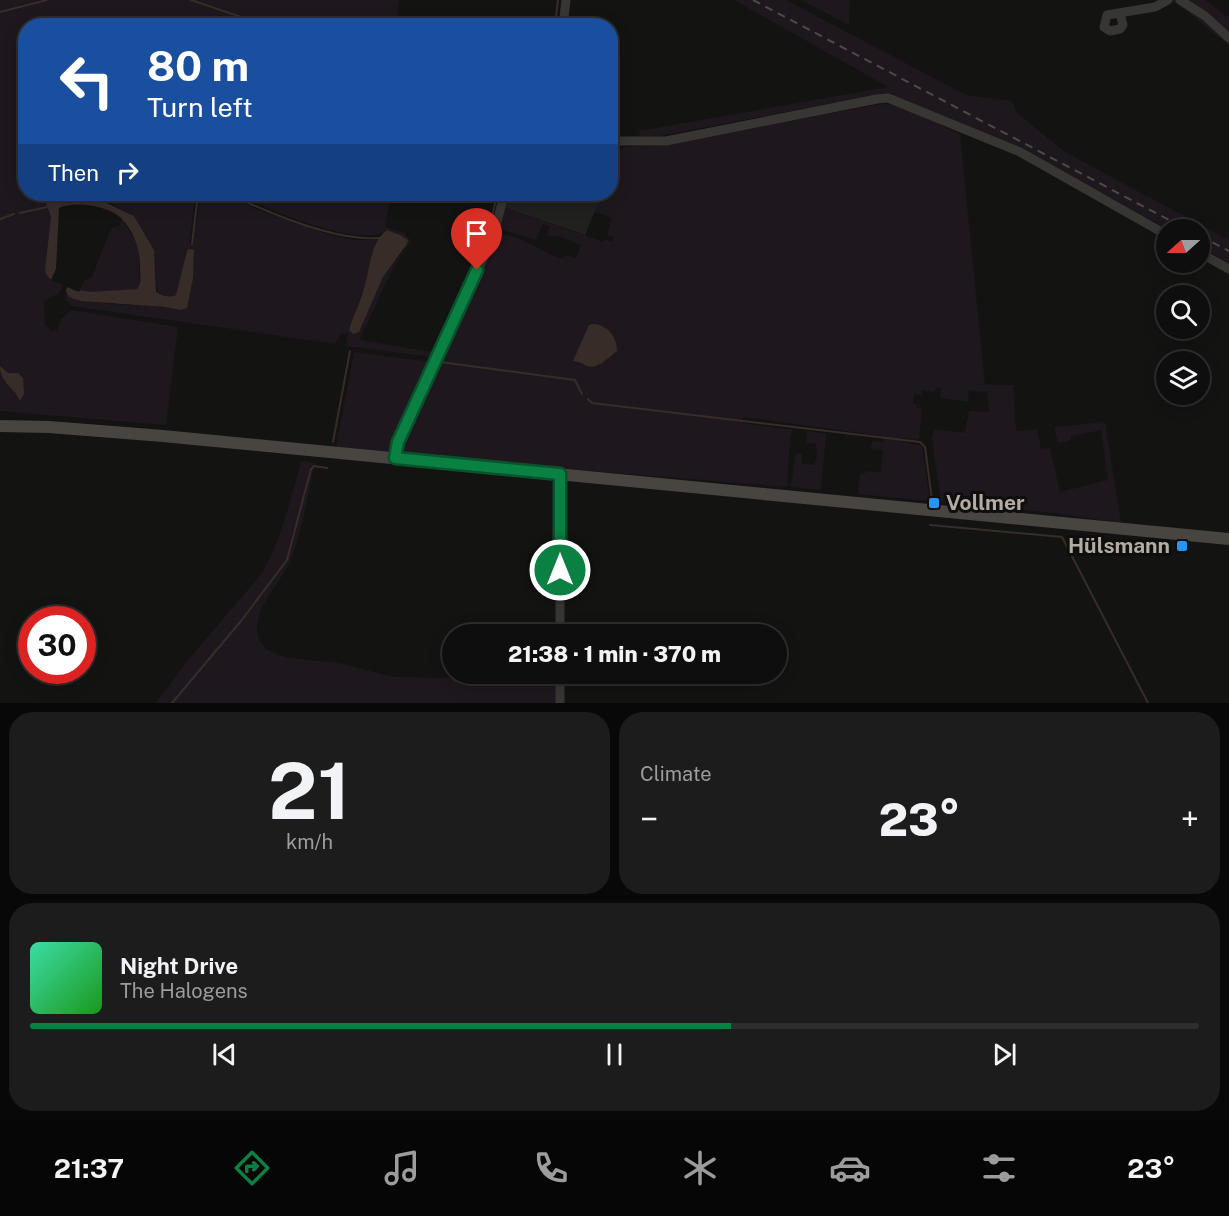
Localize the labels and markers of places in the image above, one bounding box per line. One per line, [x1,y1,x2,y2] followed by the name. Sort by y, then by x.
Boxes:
[451,208,502,270] pin
[946,490,1025,515] place label: Vollmer
[927,496,941,510] marker: Vollmer
[1068,533,1170,558] place label: Hülsmann
[1175,539,1189,553] marker: Hülsmann

